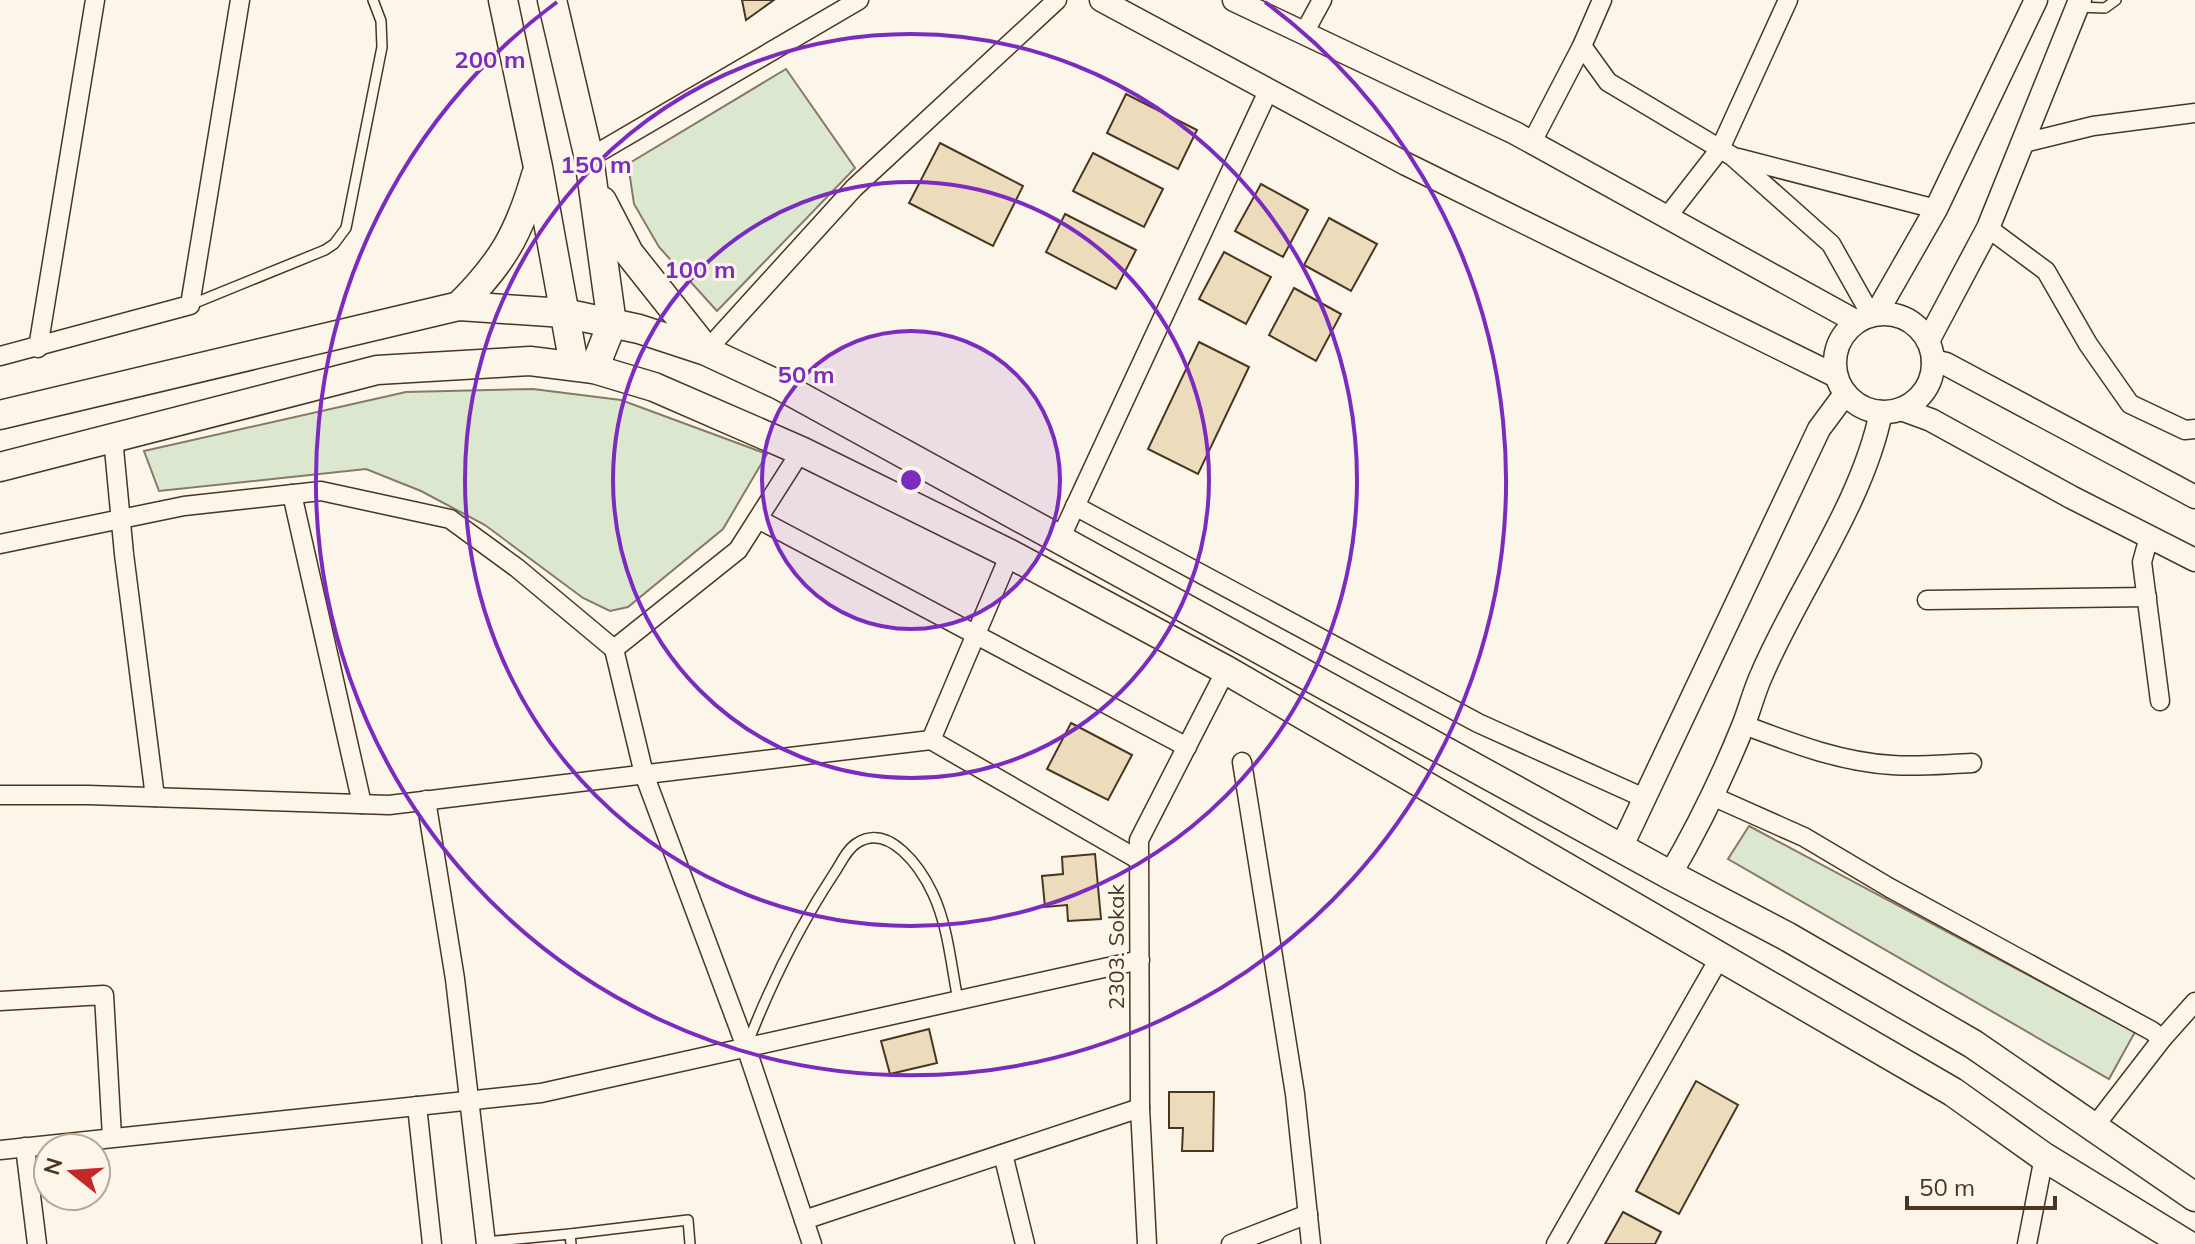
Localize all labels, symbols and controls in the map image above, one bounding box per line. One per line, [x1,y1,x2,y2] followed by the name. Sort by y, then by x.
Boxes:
[454,44,526,74] text: 200 m
[560,149,632,179] text: 150 m
[664,254,736,284] text: 100 m
[778,359,834,389] text: 50 m
[897,466,925,494] centre of rings
[1102,884,1130,1010] street label: 2303. Sokak
[32,1132,112,1212] north arrow
[37,1154,69,1178] text: N
[1907,1160,2055,1210] scale bar
[1919,1172,1975,1202] text: 50 m

